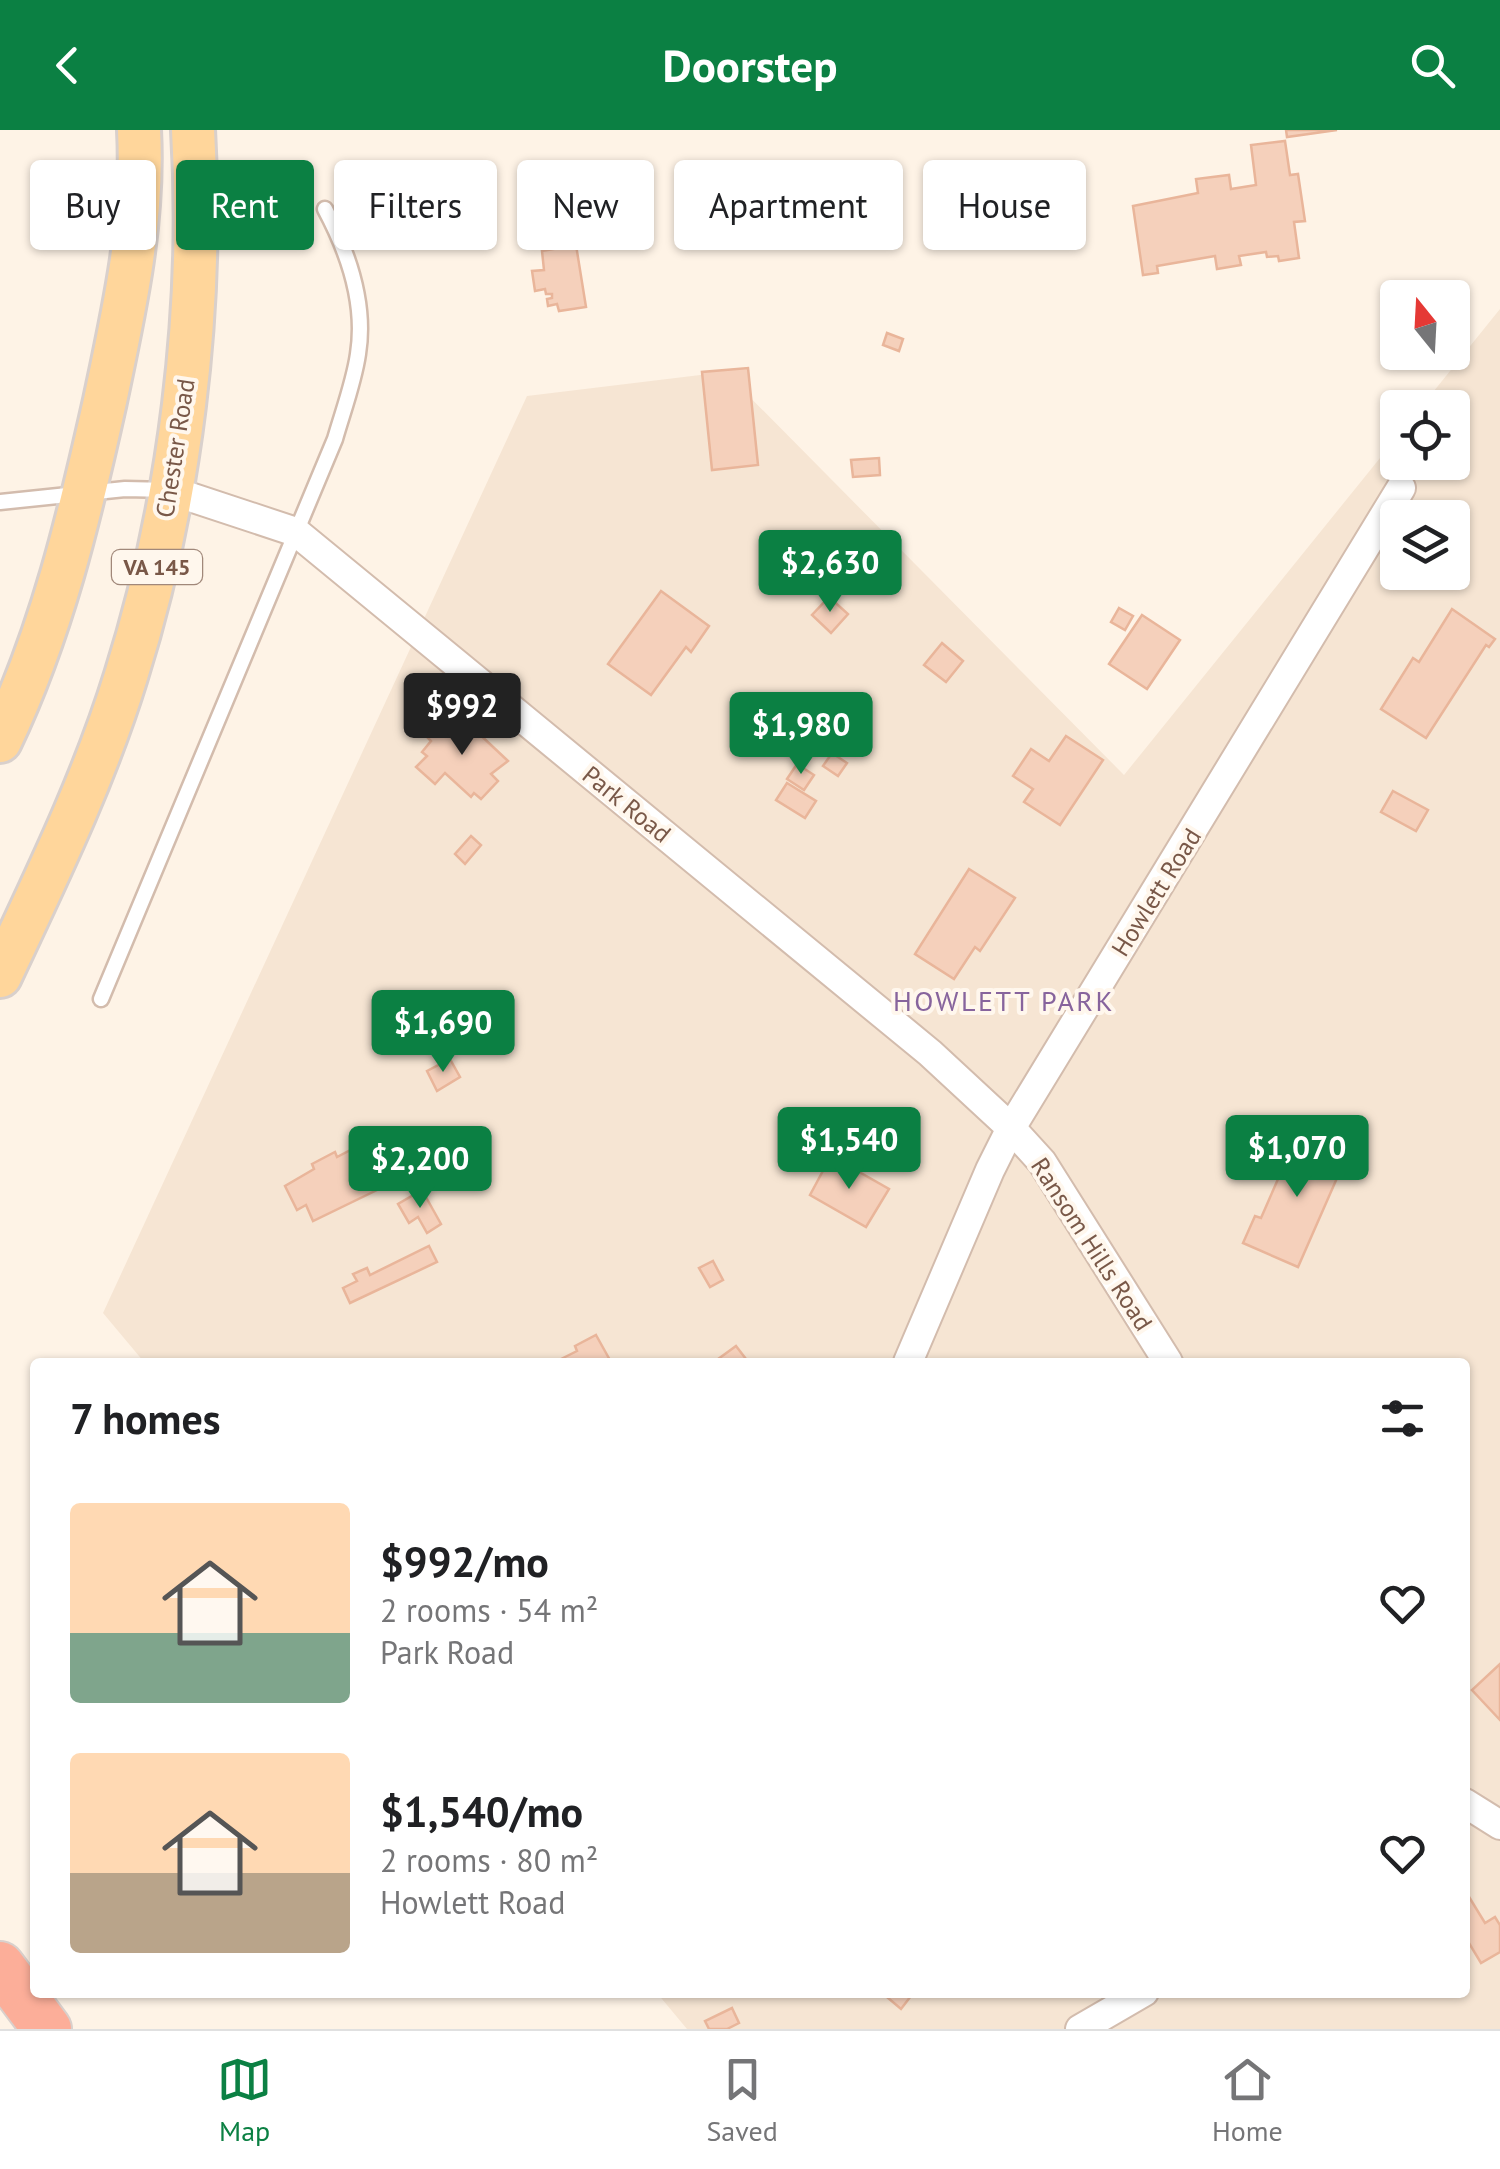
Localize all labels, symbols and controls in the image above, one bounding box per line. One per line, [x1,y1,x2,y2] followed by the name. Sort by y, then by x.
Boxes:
[663,36,837,94] text: Doorstep
[40,38,95,93] icon: back
[1405,38,1460,93] icon: search
[30,160,156,250] chip: Buy
[176,160,314,250] chip: Rent
[334,160,497,250] chip: Filters
[517,160,654,250] chip: New
[674,160,903,250] chip: Apartment
[923,160,1086,250] chip: House
[1380,280,1470,370] north arrow
[1380,280,1470,590] map controls
[148,376,202,520] street label: Chester Road
[1380,390,1470,480] button: locate
[1380,500,1470,590] button: layers
[749,530,911,615] pin: $2,630
[781,541,879,583] text: $2,630
[112,550,202,584] road number: VA 145
[403,673,521,758] pin: $992
[426,684,498,726] text: $992
[720,692,882,777] pin: $1,980
[752,703,850,745] text: $1,980
[576,759,678,849] street label: Park Road
[1104,822,1208,962] street label: Howlett Road
[893,982,1115,1019] district label: HOWLETT PARK
[362,990,524,1075] pin: $1,690
[394,1001,492,1043] text: $1,690
[768,1107,930,1192] pin: $1,540
[1216,1115,1378,1200] pin: $1,070
[800,1118,898,1160] text: $1,540
[339,1126,501,1211] pin: $2,200
[1248,1126,1346,1168] text: $1,070
[371,1137,469,1179] text: $2,200
[1024,1151,1160,1337] street label: Ransom Hills Road
[70,1391,221,1446] text: 7 homes
[1375,1391,1430,1446] icon: filters
[380,1534,549,1589] text: $992/mo
[150,1543,270,1663] icon: home
[1375,1576,1430,1631] icon: heart
[380,1589,598,1631] text: 2 rooms · 54 m²
[380,1631,514,1673] text: Park Road
[380,1784,583,1839] text: $1,540/mo
[150,1793,270,1913] icon: home
[1375,1826,1430,1881] icon: heart
[380,1839,598,1881] text: 2 rooms · 80 m²
[380,1881,565,1923] text: Howlett Road
[217,2052,272,2149] tab: Map
[706,2052,778,2149] tab: Saved
[1212,2052,1283,2149] tab: Home

